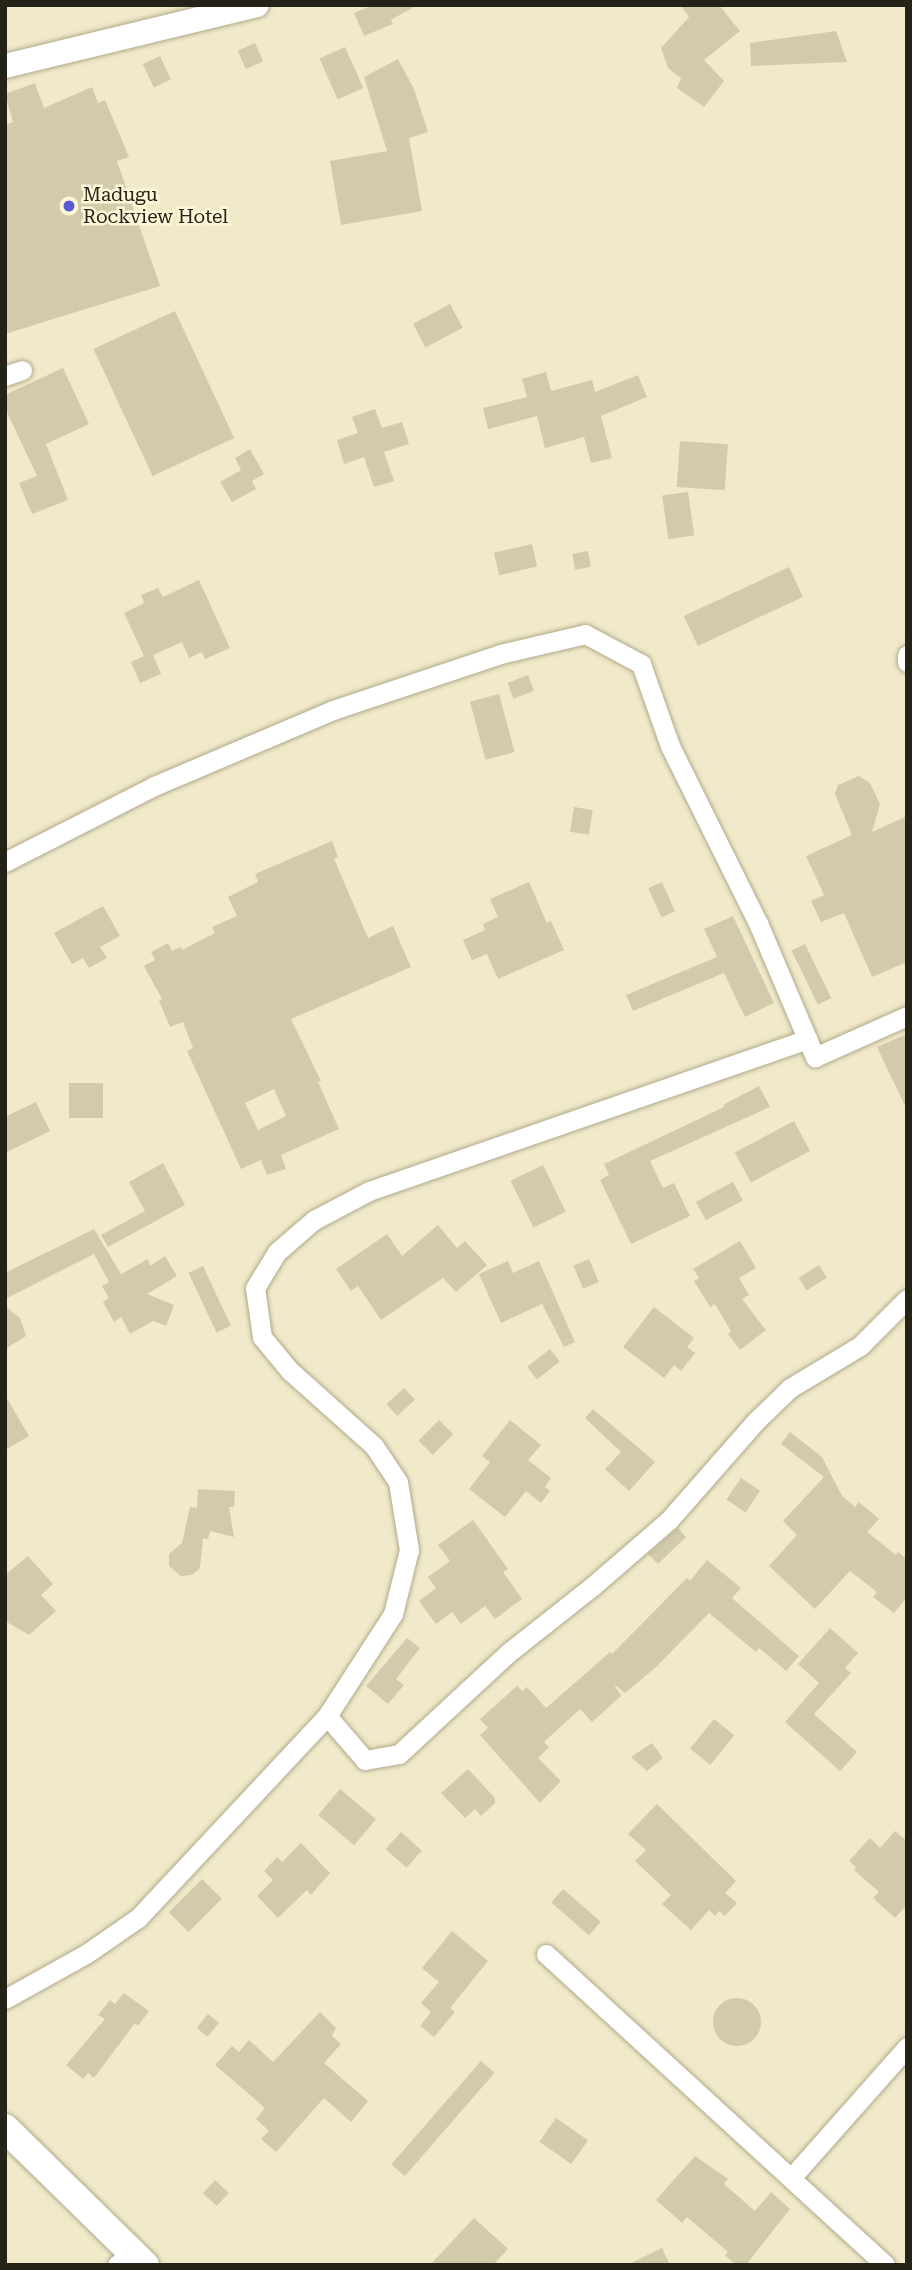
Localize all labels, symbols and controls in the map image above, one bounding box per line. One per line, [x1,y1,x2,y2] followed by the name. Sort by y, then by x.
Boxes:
[83,184,228,228] place label: Madugu Rockview Hotel
[61,198,77,214] marker: Madugu Rockview Hotel

